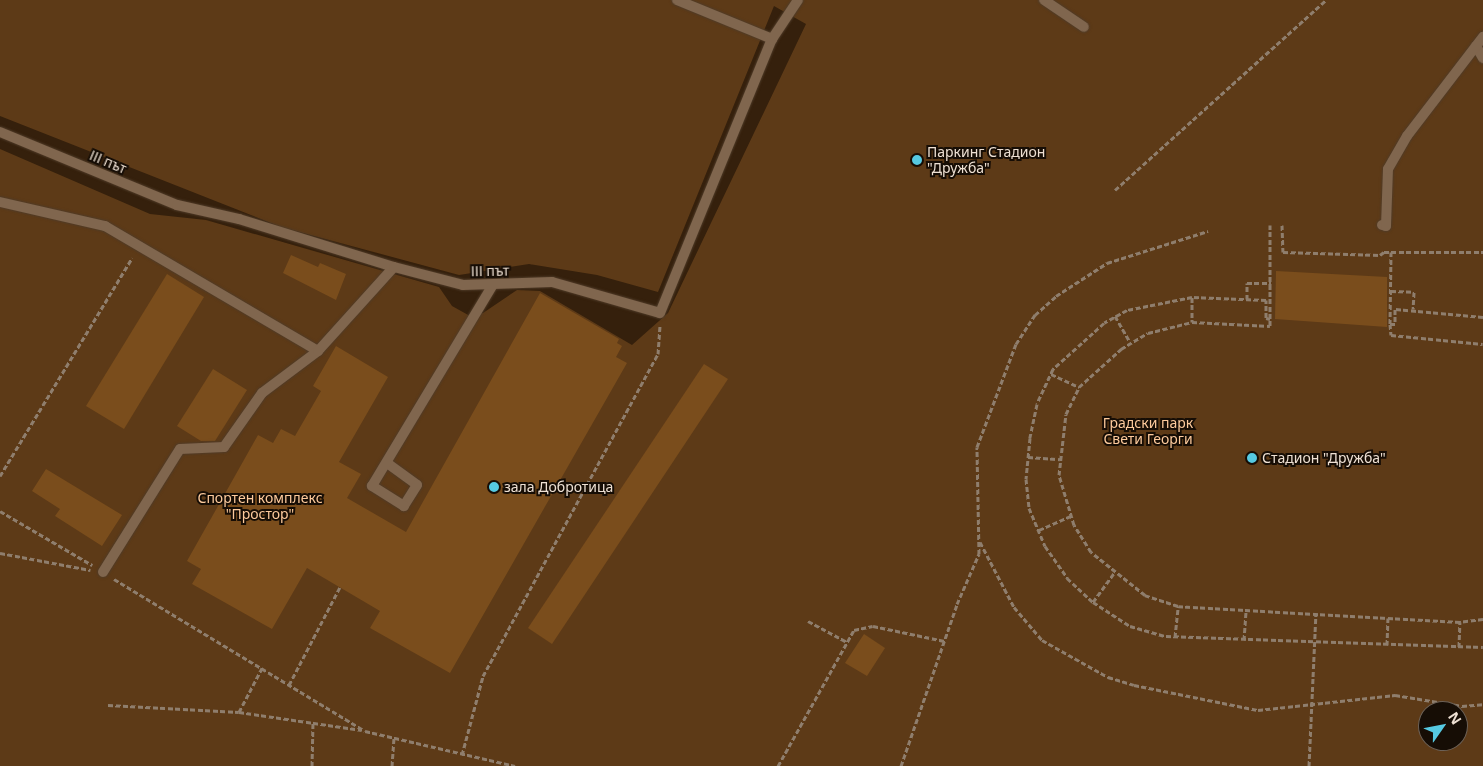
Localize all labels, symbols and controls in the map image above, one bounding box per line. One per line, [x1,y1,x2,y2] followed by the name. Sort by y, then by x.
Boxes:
[927,144,1045,176] place label: Паркинг Стадион "Дружба"
[87,147,129,177] street label: ІІІ път
[911,154,923,166] marker: Паркинг Стадион "Дружба"
[471,262,509,280] street label: ІІІ път
[1103,415,1193,448] park label: Градски парк Свети Георги
[1262,450,1386,466] place label: Стадион "Дружба"
[1246,452,1258,464] marker: Стадион "Дружба"
[504,479,613,495] place label: зала Добротица
[488,481,500,493] marker: зала Добротица
[197,490,323,522] park label: Спортен комплекс "Простор"
[1418,701,1468,751] north arrow
[1444,708,1466,728] text: N

